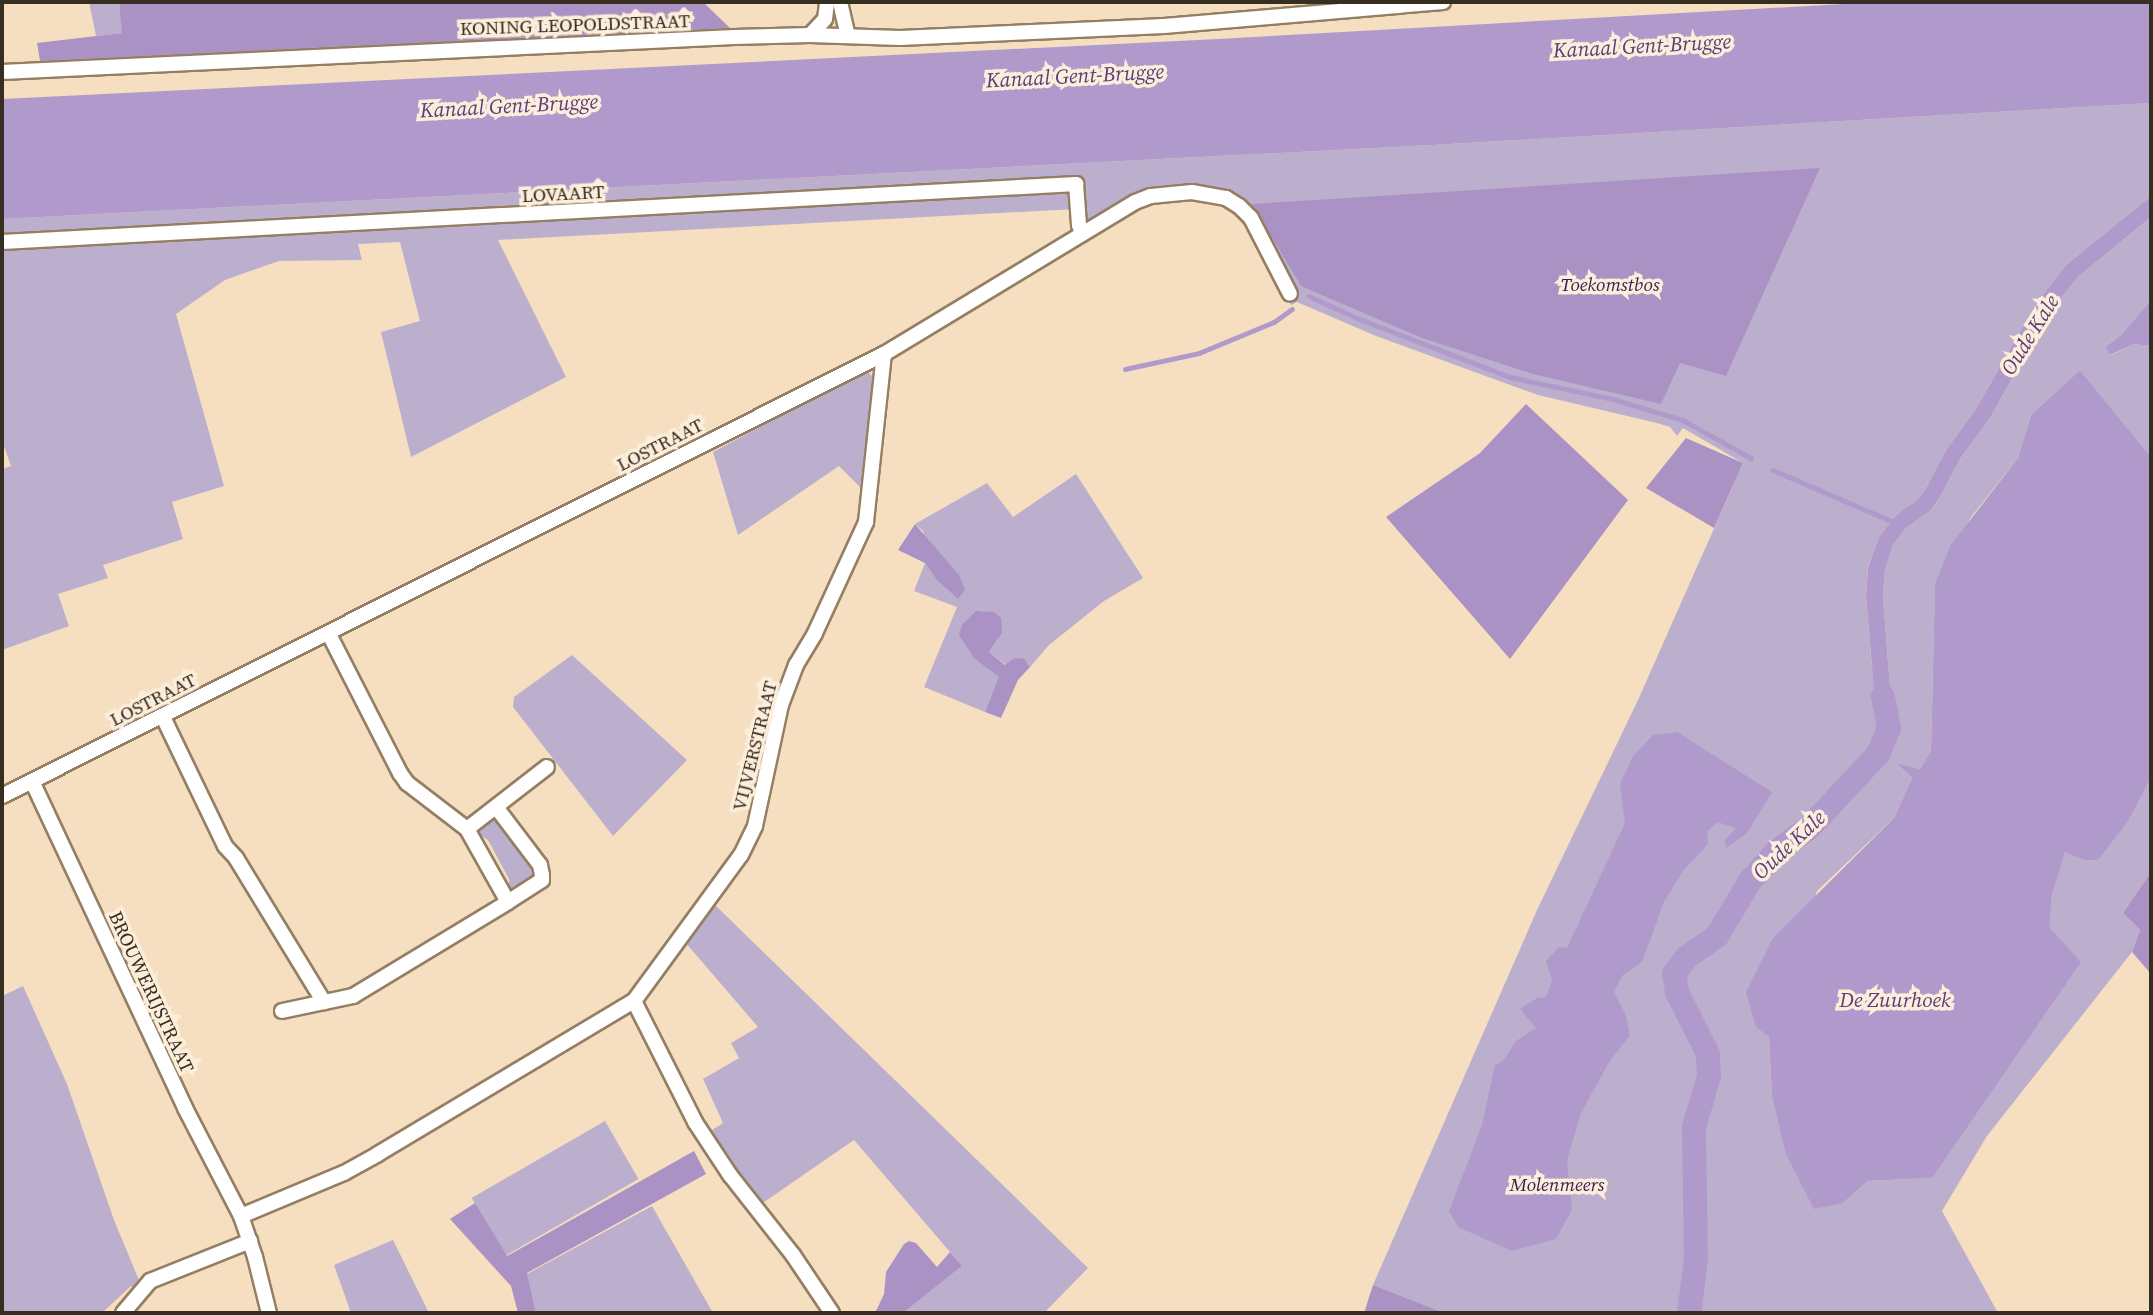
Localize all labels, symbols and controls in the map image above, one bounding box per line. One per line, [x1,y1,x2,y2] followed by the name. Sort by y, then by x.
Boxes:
[460,10,690,40] street label: KONING LEOPOLDSTRAAT
[1552,29,1732,63] water label: Kanaal Gent-Brugge
[985,59,1165,93] water label: Kanaal Gent-Brugge
[419,89,599,123] water label: Kanaal Gent-Brugge
[521,180,605,208] street label: LOVAART
[1560,274,1660,296] park label: Toekomstbos
[1996,290,2064,380] water label: Oude Kale
[613,414,707,476] street label: LOSTRAAT
[106,669,200,731] street label: LOSTRAAT
[728,679,782,813] street label: VIJVERSTRAAT
[1748,805,1830,885] water label: Oude Kale
[104,908,198,1076] street label: BROUWERIJSTRAAT
[1839,987,1951,1013] water label: De Zuurhoek
[1510,1174,1604,1196] park label: Molenmeers

